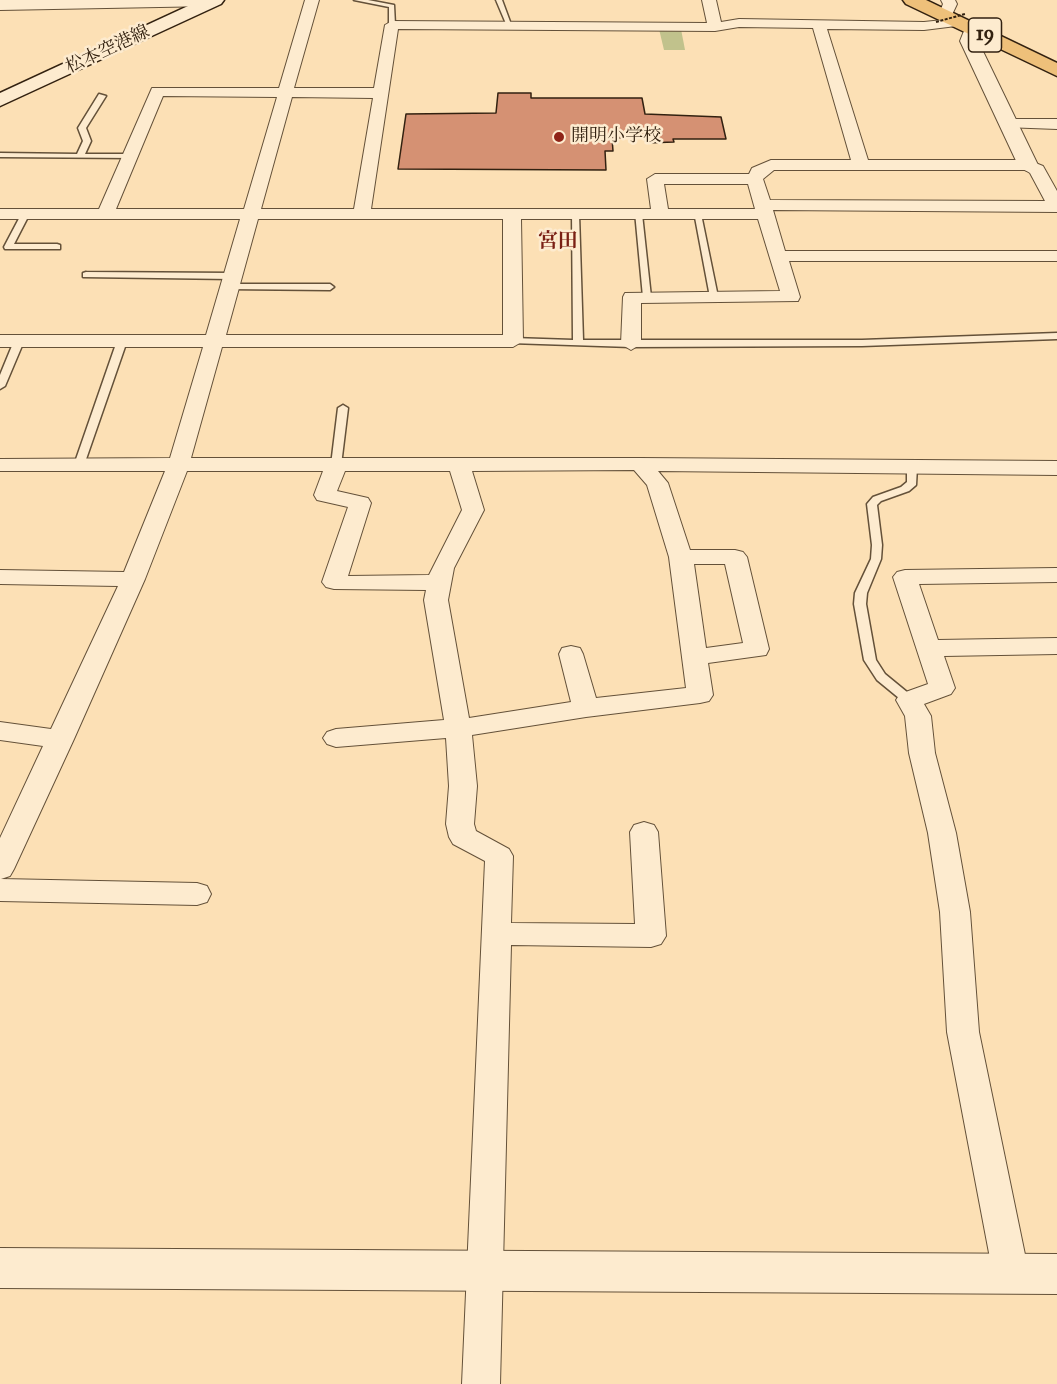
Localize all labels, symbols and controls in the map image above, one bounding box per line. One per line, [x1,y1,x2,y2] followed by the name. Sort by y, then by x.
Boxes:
[968,18,1002,52] road number: 19
[63,21,153,79] street label: 松本空港線
[571,126,661,148] place label: 開明小学校
[552,130,566,144] marker: 開明小学校
[538,230,578,254] district label: 宮田

